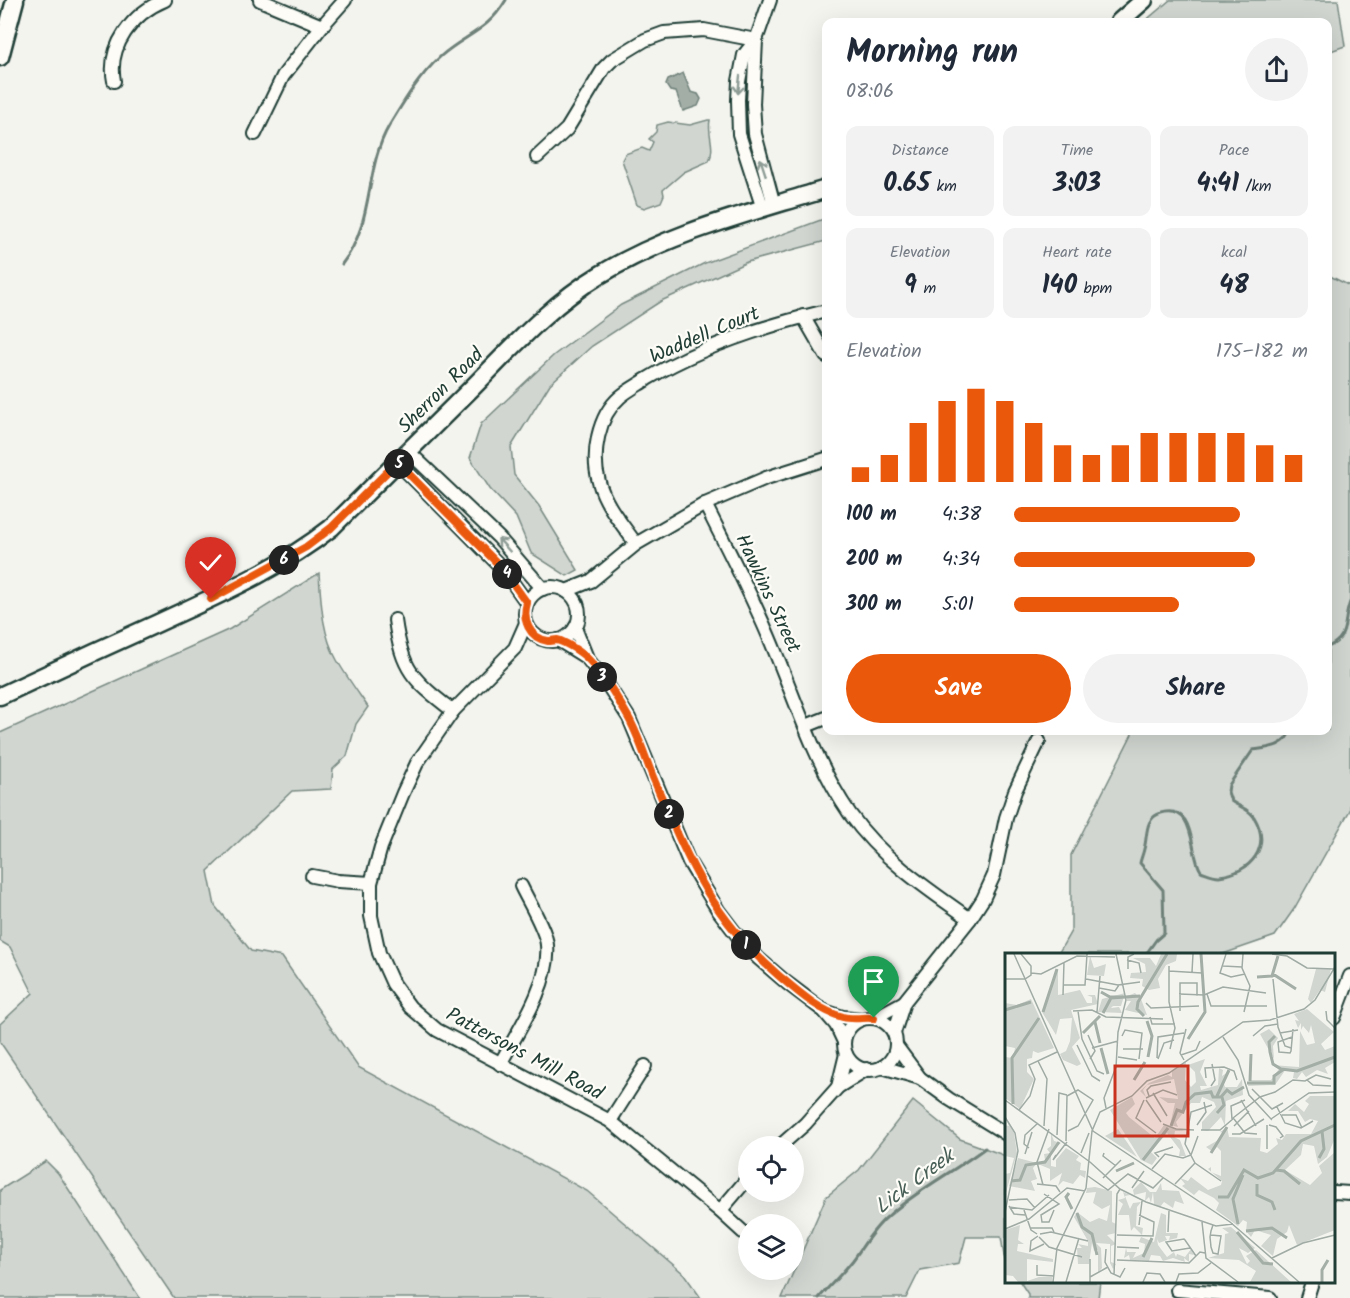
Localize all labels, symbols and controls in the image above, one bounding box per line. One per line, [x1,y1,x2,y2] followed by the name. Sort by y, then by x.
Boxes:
[846,27,1018,80] text: Morning run
[1245,38,1308,101] button: share
[733,75,744,94] one-way arrow
[846,76,894,108] text: 08:06
[891,138,949,163] text: Distance
[1061,138,1093,163] text: Time
[1219,138,1249,163] text: Pace
[757,158,768,177] one-way arrow
[883,163,930,205] text: 0.65
[1053,163,1101,205] text: 3:03
[1197,163,1239,205] text: 4:41
[930,174,957,199] text: km
[1239,174,1271,199] text: /km
[890,240,950,265] text: Elevation
[1042,240,1112,265] text: Heart rate
[1221,240,1247,265] text: kcal
[904,265,917,307] text: 9
[1042,265,1077,307] text: 140
[1219,265,1249,307] text: 48
[917,276,936,301] text: m
[1077,276,1112,301] text: bpm
[645,298,765,373] street label: Waddell Court
[846,336,922,368] text: Elevation
[1216,336,1308,368] text: 175–182 m
[391,340,493,442] street label: Sherron Road
[384,449,414,479] pin: 5
[395,451,403,476] text: 5
[846,499,897,531] text: 100 m
[942,499,981,531] text: 4:38
[726,529,809,659] street label: Hawkins Street
[185,537,236,599] pin
[497,537,512,552] one-way arrow
[846,544,902,576] text: 200 m
[942,544,980,576] text: 4:34
[269,545,299,575] pin: 6
[194,546,227,579] icon: check
[280,547,288,572] text: 6
[492,559,522,589] pin: 4
[503,561,511,586] text: 4
[846,589,902,621] text: 300 m
[942,589,974,621] text: 5:01
[846,654,1071,723] button: Save
[1083,654,1308,723] button: Share
[587,662,617,692] pin: 3
[598,664,606,689] text: 3
[654,799,684,829] pin: 2
[664,801,674,826] text: 2
[731,930,761,960] pin: 1
[744,932,748,957] text: 1
[1005,953,1335,1283] inset map
[848,956,899,1018] pin
[857,965,890,998] icon: arrive
[439,1000,610,1110] street label: Pattersons Mill Road
[738,1136,804,1280] map controls
[738,1136,804,1202] button: locate
[868,1139,964,1223] water label: Lick Creek
[738,1214,804,1280] button: layers

